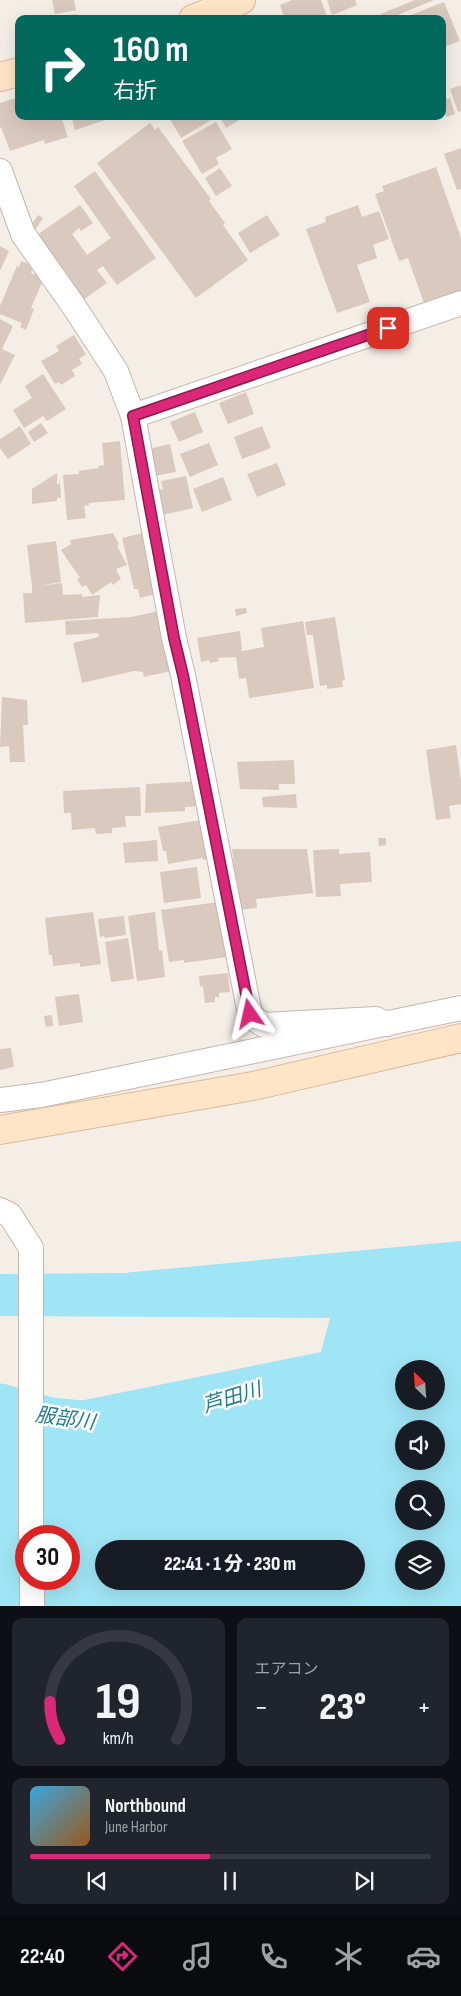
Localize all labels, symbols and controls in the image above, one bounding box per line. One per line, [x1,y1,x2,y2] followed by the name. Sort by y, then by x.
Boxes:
[113,29,189,72] text: 160 m
[30,35,95,100] icon: right
[113,78,157,105] text: 右折
[367,307,409,349] pin
[374,314,402,342] icon: arrive
[223,987,275,1039] position arrow
[395,1360,445,1410] north arrow
[395,1360,445,1590] map controls
[200,1377,266,1418] water label: 芦田川
[34,1403,98,1435] water label: 服部川
[395,1420,445,1470] button: sound
[395,1480,445,1530] button: search
[15,1525,80,1590] speed limit sign: 30
[395,1540,445,1590] button: layers
[164,1553,296,1576] text: 22:41 · 1 分 · 230 m
[255,1660,319,1679] text: エアコン
[96,1671,141,1734] text: 19
[319,1685,366,1730] text: 23°
[255,1691,268,1724] text: −
[417,1691,431,1724] text: +
[103,1728,134,1749] text: km/h
[105,1795,186,1818] text: Northbound
[105,1818,168,1837] text: June Harbor
[83,1867,111,1895] icon: previous
[216,1867,244,1895] icon: pause
[350,1867,378,1895] icon: next
[105,1939,140,1974] icon: directions
[180,1939,215,1974] icon: music
[256,1939,291,1974] icon: phone
[331,1939,366,1974] icon: climate
[406,1939,441,1974] icon: car
[20,1943,65,1970] text: 22:40

